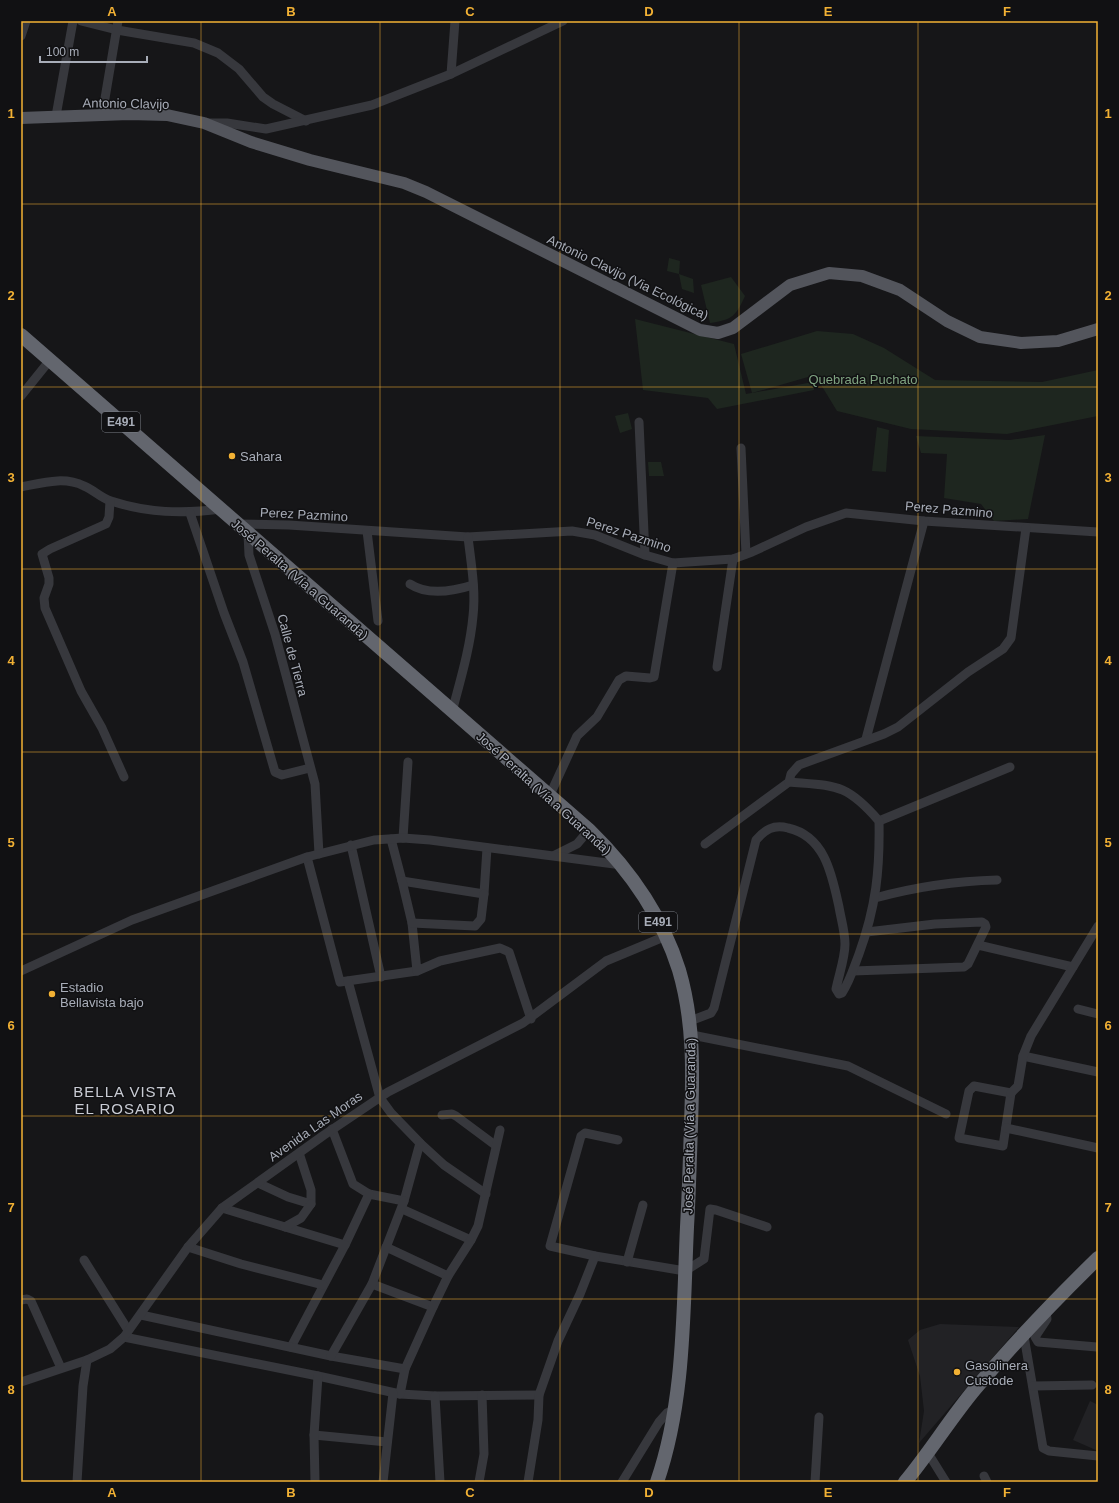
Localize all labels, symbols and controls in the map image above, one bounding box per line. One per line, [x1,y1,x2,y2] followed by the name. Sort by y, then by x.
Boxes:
[107,4,117,19] text: A
[286,4,296,19] text: B
[465,4,475,19] text: C
[644,4,654,19] text: D
[824,4,833,19] text: E
[1003,4,1011,19] text: F
[40,38,147,64] scale bar
[46,45,79,59] text: 100 m
[83,95,169,112] street label: Antonio Clavijo
[7,106,15,121] text: 1
[1104,106,1112,121] text: 1
[545,232,711,323] street label: Antonio Clavijo (Via Ecológica)
[7,288,15,303] text: 2
[1104,288,1112,303] text: 2
[808,372,918,387] park label: Quebrada Puchato
[102,412,140,432] road number: E491
[240,449,283,464] place label: Sahara
[227,451,237,461] marker: Sahara
[7,470,15,485] text: 3
[1104,470,1112,485] text: 3
[904,498,994,521] street label: Perez Pazmino
[260,505,348,524] street label: Perez Pazmino
[585,514,673,555] street label: Perez Pazmino
[228,516,371,643] street label: José Peralta (Vía a Guaranda)
[274,612,311,699] street label: Calle de Tierra
[7,653,15,668] text: 4
[1104,653,1112,668] text: 4
[473,729,614,858] street label: José Peralta (Vía a Guaranda)
[7,835,15,850] text: 5
[1104,835,1112,850] text: 5
[639,912,677,932] road number: E491
[60,980,144,1010] place label: Estadio Bellavista bajo
[47,989,57,999] marker: Estadio Bellavista bajo
[7,1018,15,1033] text: 6
[1104,1018,1112,1033] text: 6
[680,1038,699,1214] street label: José Peralta (Vía a Guaranda)
[73,1083,177,1117] district label: BELLA VISTA EL ROSARIO
[266,1088,365,1164] street label: Avenida Las Moras
[7,1200,15,1215] text: 7
[1104,1200,1112,1215] text: 7
[965,1358,1029,1388] place label: Gasolinera Custode
[952,1367,962,1377] marker: Gasolinera Custode
[7,1382,15,1397] text: 8
[1104,1382,1112,1397] text: 8
[107,1485,117,1500] text: A
[286,1485,296,1500] text: B
[465,1485,475,1500] text: C
[644,1485,654,1500] text: D
[824,1485,833,1500] text: E
[1003,1485,1011,1500] text: F

